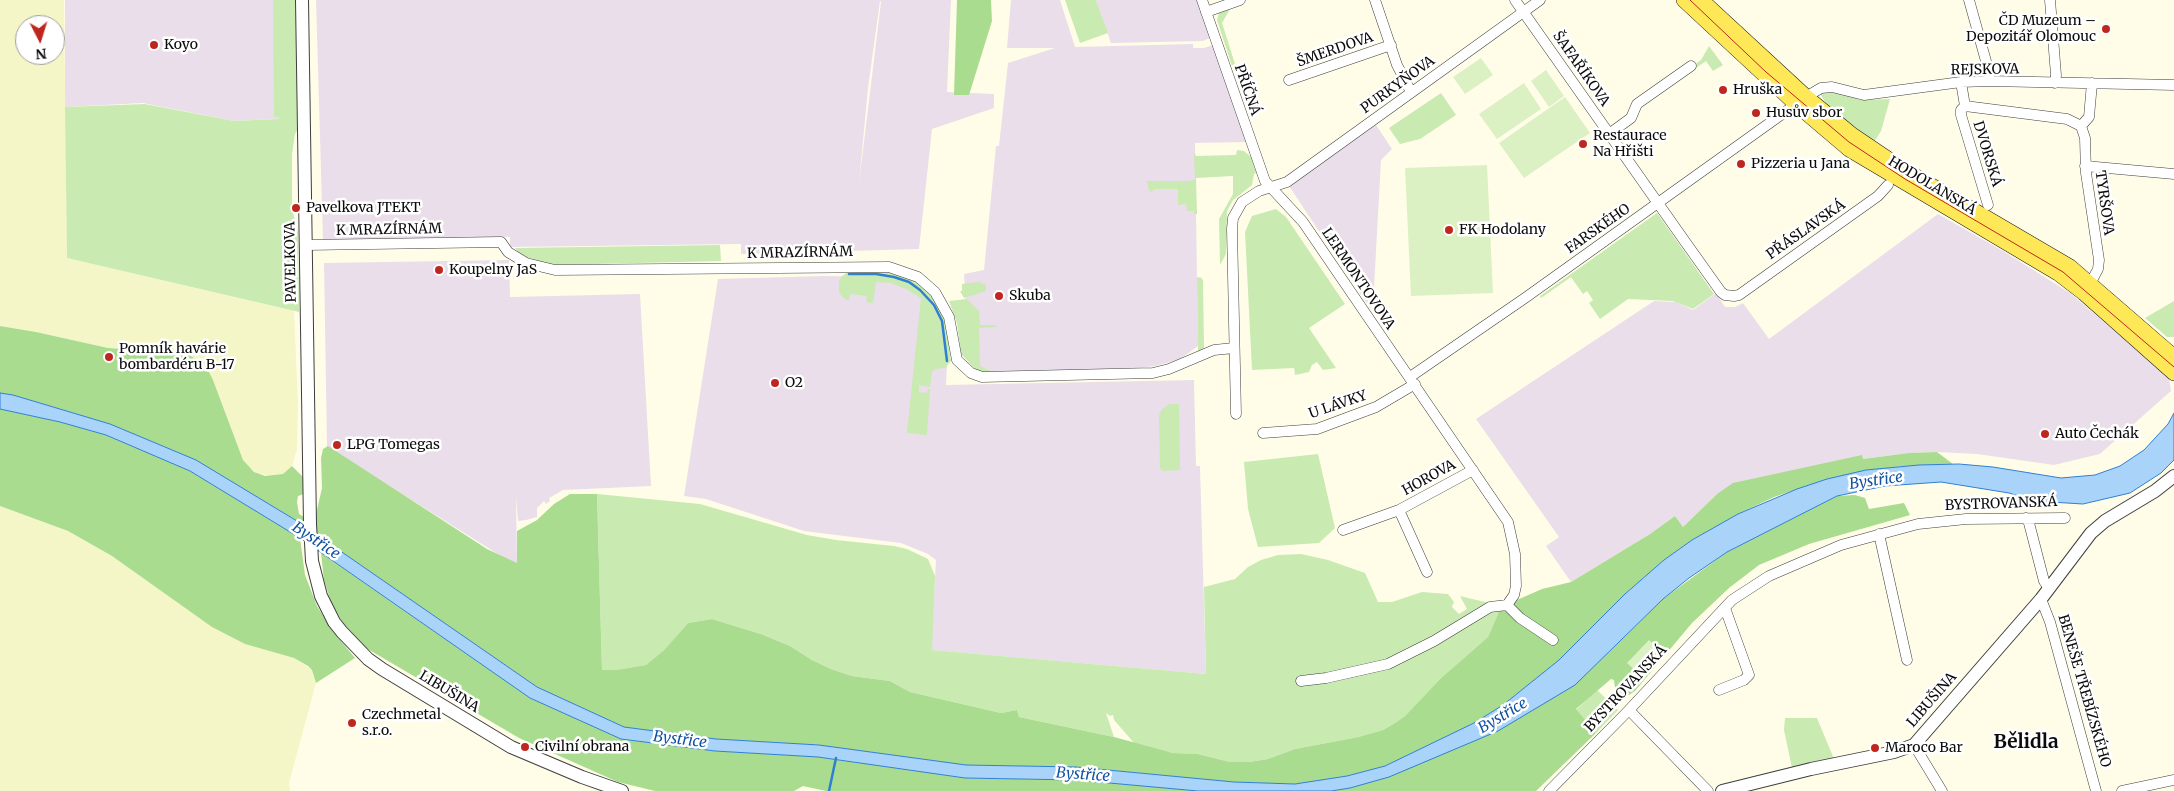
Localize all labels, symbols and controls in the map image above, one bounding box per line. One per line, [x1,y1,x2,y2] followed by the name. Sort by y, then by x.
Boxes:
[1966,13,2096,46] place label: ČD Muzeum – Depozitář Olomouc
[15,15,65,65] north arrow
[2100,23,2112,35] marker: ČD Muzeum – Depozitář Olomouc
[1549,28,1613,110] street label: ŠAFAŘÍKOVA
[1295,29,1375,71] street label: ŠMERDOVA
[164,37,198,53] place label: Koyo
[148,39,160,51] marker: Koyo
[35,44,48,63] text: N
[1358,53,1438,117] street label: PURKYŇOVA
[1950,61,2020,79] street label: REJSKOVA
[1230,62,1264,118] street label: PŘÍČNÁ
[1733,82,1782,98] place label: Hruška
[1717,84,1729,96] marker: Hruška
[1766,105,1842,121] place label: Husův sbor
[1750,107,1762,119] marker: Husův sbor
[1969,119,2005,189] street label: DVORSKÁ
[1593,128,1666,160] place label: Restaurace Na Hřišti
[1577,138,1589,150] marker: Restaurace Na Hřišti
[1885,153,1979,219] street label: HODOLANSKÁ
[1751,156,1850,172] place label: Pizzeria u Jana
[1735,158,1747,170] marker: Pizzeria u Jana
[2091,170,2117,236] street label: TYRŠOVA
[1763,197,1849,263] street label: PŘÁSLAVSKÁ
[306,200,420,216] place label: Pavelkova JTEKT
[1562,201,1634,257] street label: FARSKÉHO
[290,202,302,214] marker: Pavelkova JTEKT
[282,221,300,303] street label: PAVELKOVA
[336,221,442,239] street label: K MRAZÍRNÁM
[1459,222,1546,238] place label: FK Hodolany
[1443,224,1455,236] marker: FK Hodolany
[1318,225,1398,333] street label: LERMONTOVOVA
[747,244,853,262] street label: K MRAZÍRNÁM
[449,262,537,278] place label: Koupelny JaS
[433,264,445,276] marker: Koupelny JaS
[1009,288,1051,304] place label: Skuba
[993,290,1005,302] marker: Skuba
[119,341,234,374] place label: Pomník havárie bombardéru B-17
[103,351,115,363] marker: Pomník havárie bombardéru B-17
[785,375,803,391] place label: O2
[769,377,781,389] marker: O2
[1307,387,1369,423] street label: U LÁVKY
[2055,426,2139,442] place label: Auto Čechák
[2039,428,2051,440] marker: Auto Čechák
[347,437,440,453] place label: LPG Tomegas
[331,439,343,451] marker: LPG Tomegas
[1399,457,1459,499] street label: HOROVA
[1848,468,1904,494] water label: Bystřice
[1945,494,2057,514] street label: BYSTROVANSKÁ
[289,518,343,564] water label: Bystřice
[2054,613,2114,769] street label: BENEŠE TŘEBÍZSKÉHO
[1582,642,1670,736] street label: BYSTROVANSKÁ
[416,668,482,716] street label: LIBUŠINA
[1904,669,1960,731] street label: LIBUŠINA
[1475,694,1531,738] water label: Bystřice
[362,707,441,740] place label: Czechmetal s.r.o.
[346,717,358,729] marker: Czechmetal s.r.o.
[652,728,708,752] water label: Bystřice
[1994,732,2058,754] district label: Bělidla
[535,739,629,755] place label: Civilní obrana
[1885,740,1963,756] place label: Maroco Bar
[519,741,531,753] marker: Civilní obrana
[1869,742,1881,754] marker: Maroco Bar
[1056,764,1110,786] water label: Bystřice

